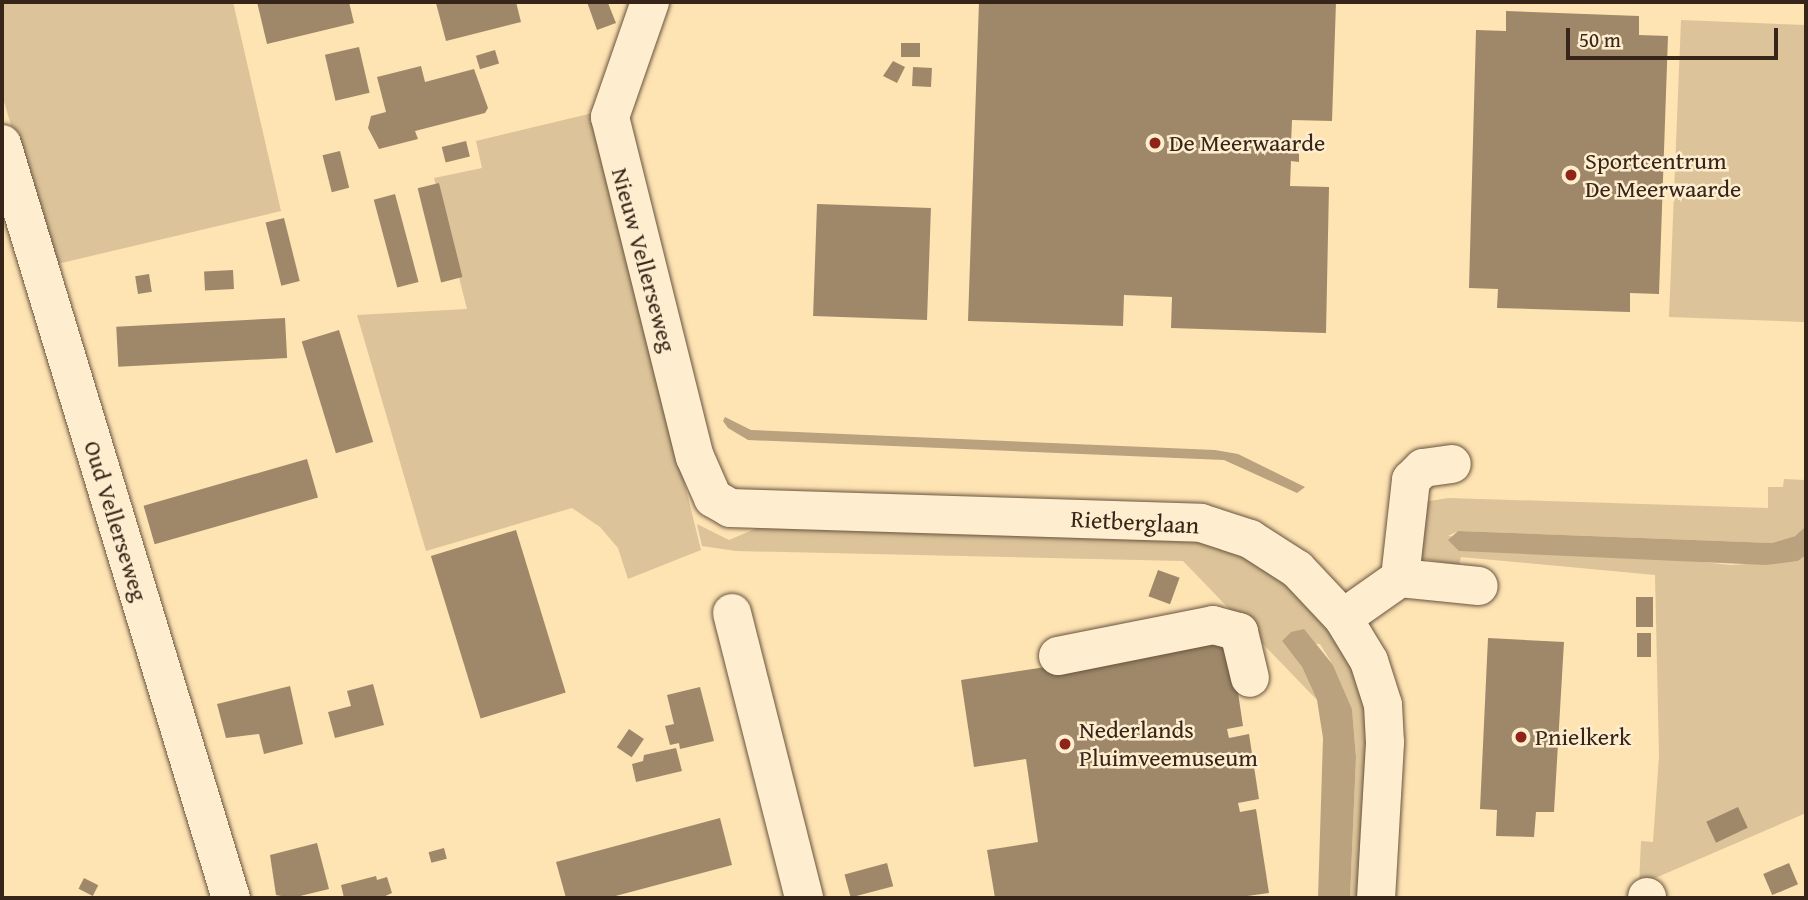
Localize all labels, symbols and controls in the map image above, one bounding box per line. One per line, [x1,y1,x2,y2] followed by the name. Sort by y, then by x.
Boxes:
[1570,14,1782,58] scale bar
[1579,24,1621,55] text: 50 m
[1169,129,1325,157] place label: De Meerwaarde
[1147,135,1163,151] marker: De Meerwaarde
[1585,147,1741,203] place label: Sportcentrum De Meerwaarde
[606,165,682,355] street label: Nieuw Vellerseweg
[1563,167,1579,183] marker: Sportcentrum De Meerwaarde
[78,437,154,605] street label: Oud Vellerseweg
[1070,504,1200,540] street label: Rietberglaan
[1079,716,1258,772] place label: Nederlands Pluimveemuseum
[1535,723,1631,751] place label: Pnielkerk
[1513,729,1529,745] marker: Pnielkerk
[1057,736,1073,752] marker: Nederlands Pluimveemuseum

